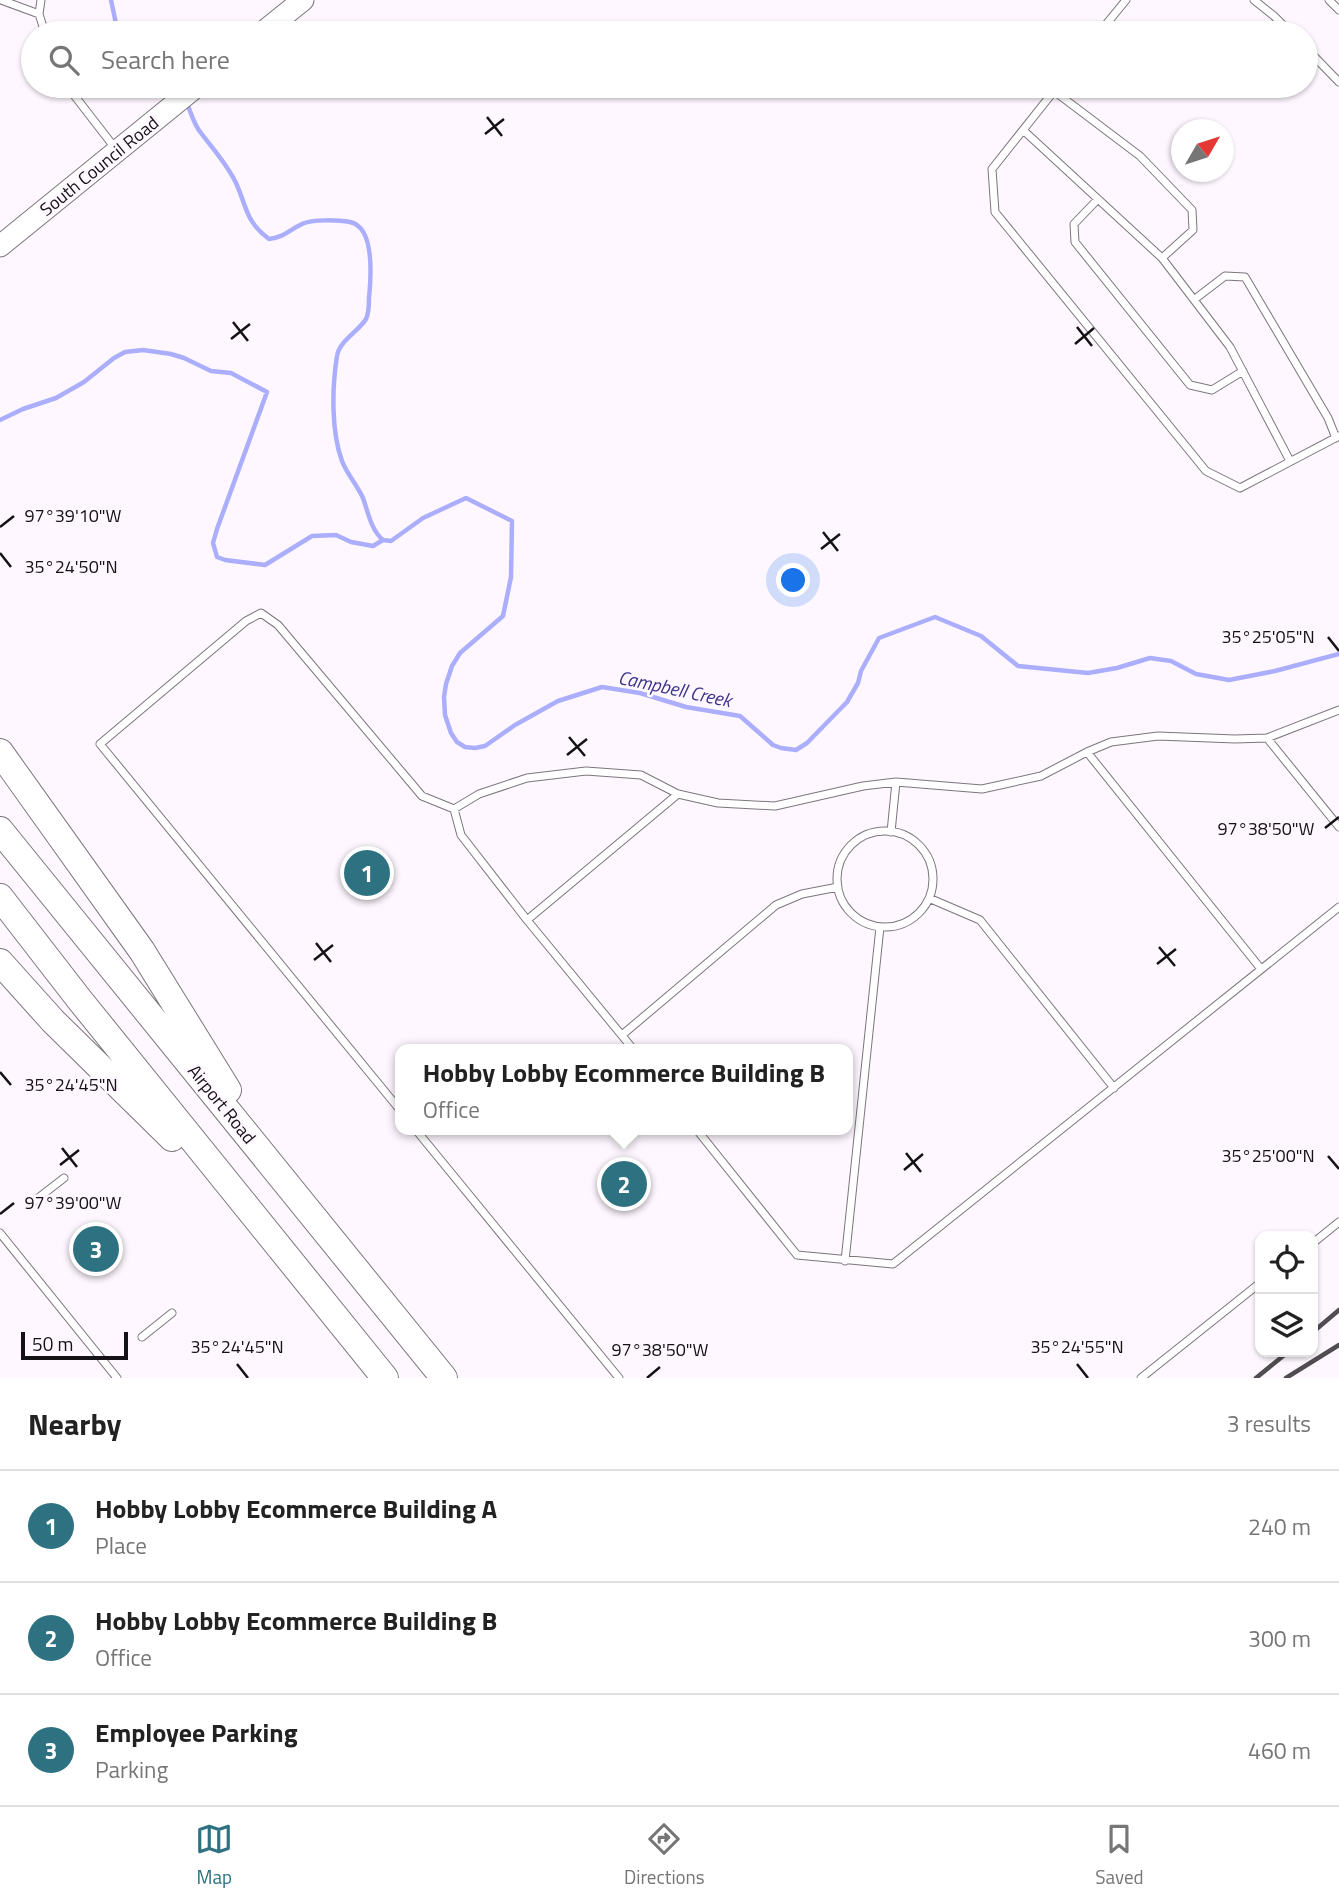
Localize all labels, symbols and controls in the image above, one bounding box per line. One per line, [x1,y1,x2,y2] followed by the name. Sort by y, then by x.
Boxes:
[21,21,1318,98] search box
[101,40,230,79] text: Search here
[45,41,83,79] icon: search
[34,110,164,222] street label: South Council Road
[1171,119,1234,182] north arrow
[25,502,122,529] text: 97°39'10"W
[24,553,118,580] text: 35°24'50"N
[776,563,810,597] your location
[1221,623,1315,650] text: 35°25'05"N
[616,662,737,715] water label: Campbell Creek
[1218,815,1315,842] text: 97°38'50"W
[344,847,390,899] pin: 1
[395,1044,853,1135] popup
[423,1053,825,1092] text: Hobby Lobby Ecommerce Building B
[181,1058,263,1150] street label: Airport Road
[24,1071,118,1098] text: 35°24'45"N
[423,1092,480,1127] text: Office
[1221,1142,1315,1169] text: 35°25'00"N
[601,1158,647,1210] pin: 2
[25,1189,122,1216] text: 97°39'00"W
[73,1223,119,1275] pin: 3
[1255,1231,1318,1357] map controls
[1255,1231,1318,1294] button: locate
[1255,1294,1318,1357] button: layers
[21,1329,128,1361] scale bar
[32,1329,73,1358] text: 50 m
[190,1333,284,1360] text: 35°24'45"N
[1030,1333,1124,1360] text: 35°24'55"N
[612,1336,709,1363] text: 97°38'50"W
[28,1401,121,1447] text: Nearby
[1227,1406,1311,1441] text: 3 results
[95,1489,497,1528] text: Hobby Lobby Ecommerce Building A
[45,1509,57,1544] text: 1
[1248,1509,1311,1544] text: 240 m
[95,1528,147,1563] text: Place
[95,1601,497,1640] text: Hobby Lobby Ecommerce Building B
[45,1621,57,1656] text: 2
[1248,1621,1311,1656] text: 300 m
[95,1640,152,1675] text: Office
[95,1713,298,1752] text: Employee Parking
[45,1733,57,1768] text: 3
[1248,1733,1311,1768] text: 460 m
[95,1752,168,1787] text: Parking
[195,1820,233,1891] tab: Map
[624,1820,705,1891] tab: Directions
[1095,1820,1144,1891] tab: Saved

